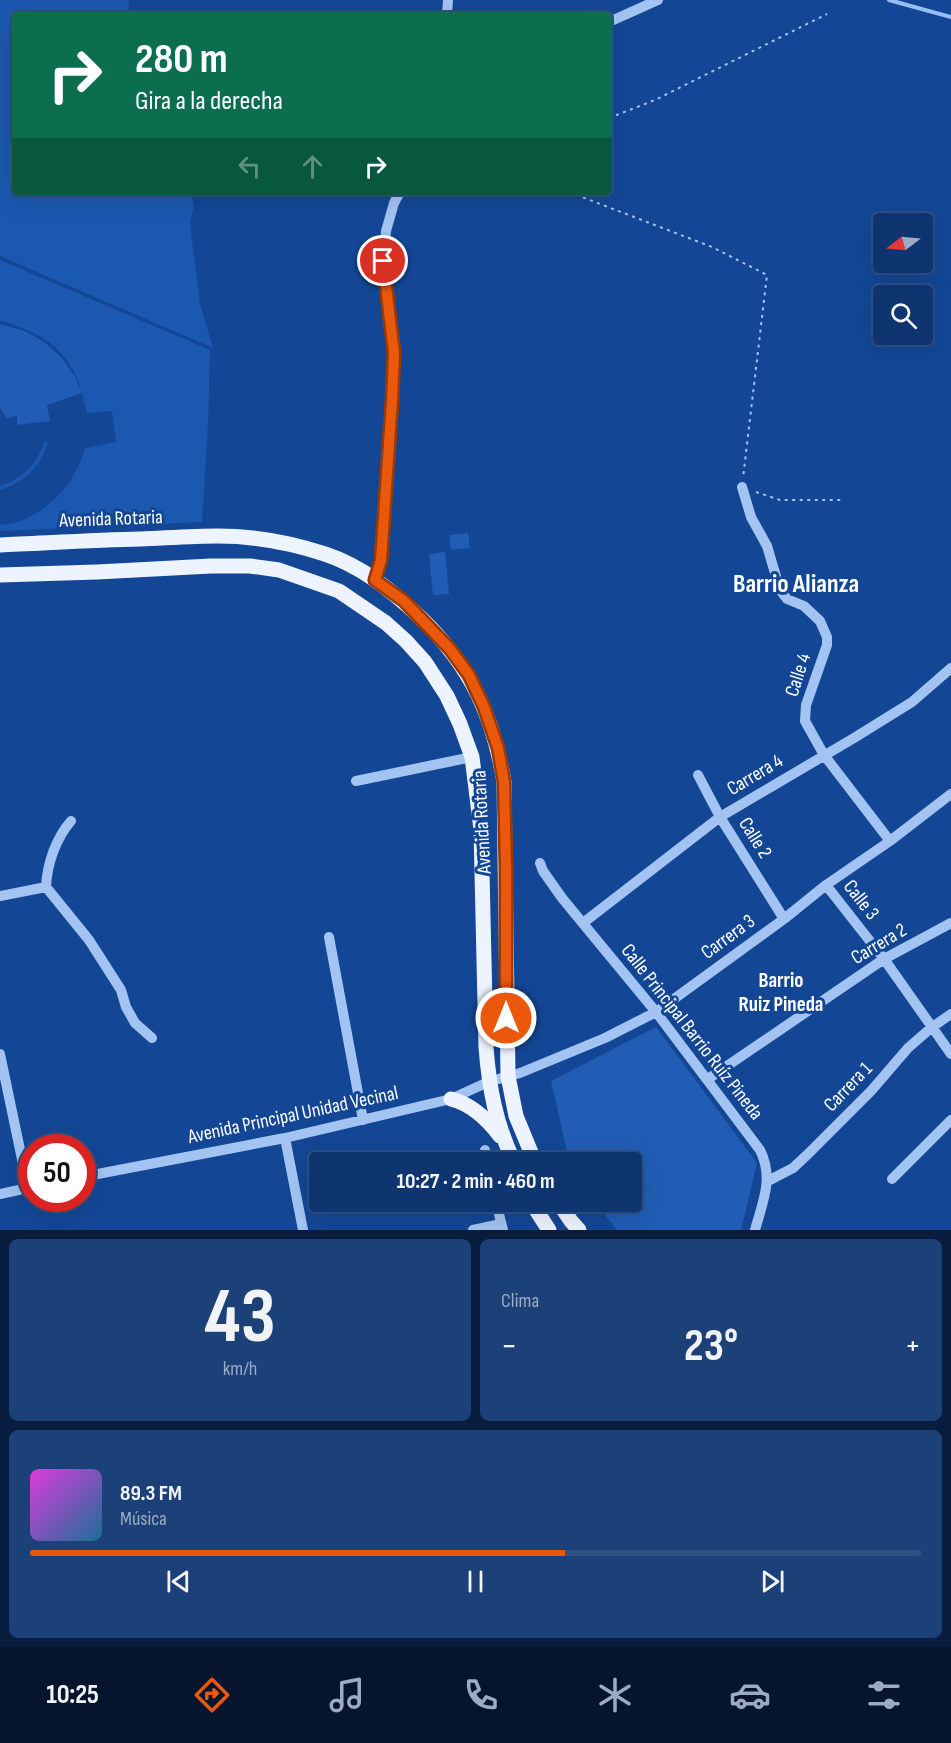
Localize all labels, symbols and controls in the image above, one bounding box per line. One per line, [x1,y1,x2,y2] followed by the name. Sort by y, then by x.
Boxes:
[135,34,228,85] text: 280 m
[36,36,114,114] icon: right
[135,85,283,117] text: Gira a la derecha
[233,150,266,183] icon: left
[296,150,329,183] icon: ahead
[359,150,392,183] icon: right
[873,213,933,273] north arrow
[873,213,933,345] map controls
[357,235,408,286] pin
[366,244,399,277] icon: arrive
[873,285,933,345] button: search
[58,505,163,533] street label: Avenida Rotaria
[733,569,859,600] district label: Barrio Alianza
[780,650,816,700] street label: Calle 4
[723,749,787,801] street label: Carrera 4
[467,770,497,875] street label: Avenida Rotaria
[733,813,777,863] street label: Calle 2
[838,875,884,925] street label: Calle 3
[696,909,760,965] street label: Carrera 3
[847,918,911,970] street label: Carrera 2
[616,939,768,1125] street label: Calle Principal Barrio Ruíz Pineda
[739,968,823,1017] district label: Barrio Ruiz Pineda
[474,986,538,1050] position arrow
[819,1057,877,1117] street label: Carrera 1
[185,1081,400,1149] street label: Avenida Principal Unidad Vecinal
[18,1134,96,1212] speed limit sign: 50
[396,1168,555,1195] text: 10:27 · 2 min · 460 m
[204,1271,276,1364] text: 43
[501,1289,539,1313] text: Clima
[684,1319,738,1374] text: 23°
[501,1326,517,1366] text: −
[905,1326,921,1366] text: +
[223,1357,257,1381] text: km/h
[120,1480,182,1507] text: 89.3 FM
[120,1507,167,1531] text: Música
[162,1565,195,1598] icon: previous
[459,1565,492,1598] icon: pause
[756,1565,789,1598] icon: next
[191,1674,233,1716] icon: directions
[326,1674,368,1716] icon: music
[460,1674,502,1716] icon: phone
[594,1674,636,1716] icon: climate
[729,1674,771,1716] icon: car
[863,1674,905,1716] icon: filters
[46,1679,99,1711] text: 10:25

